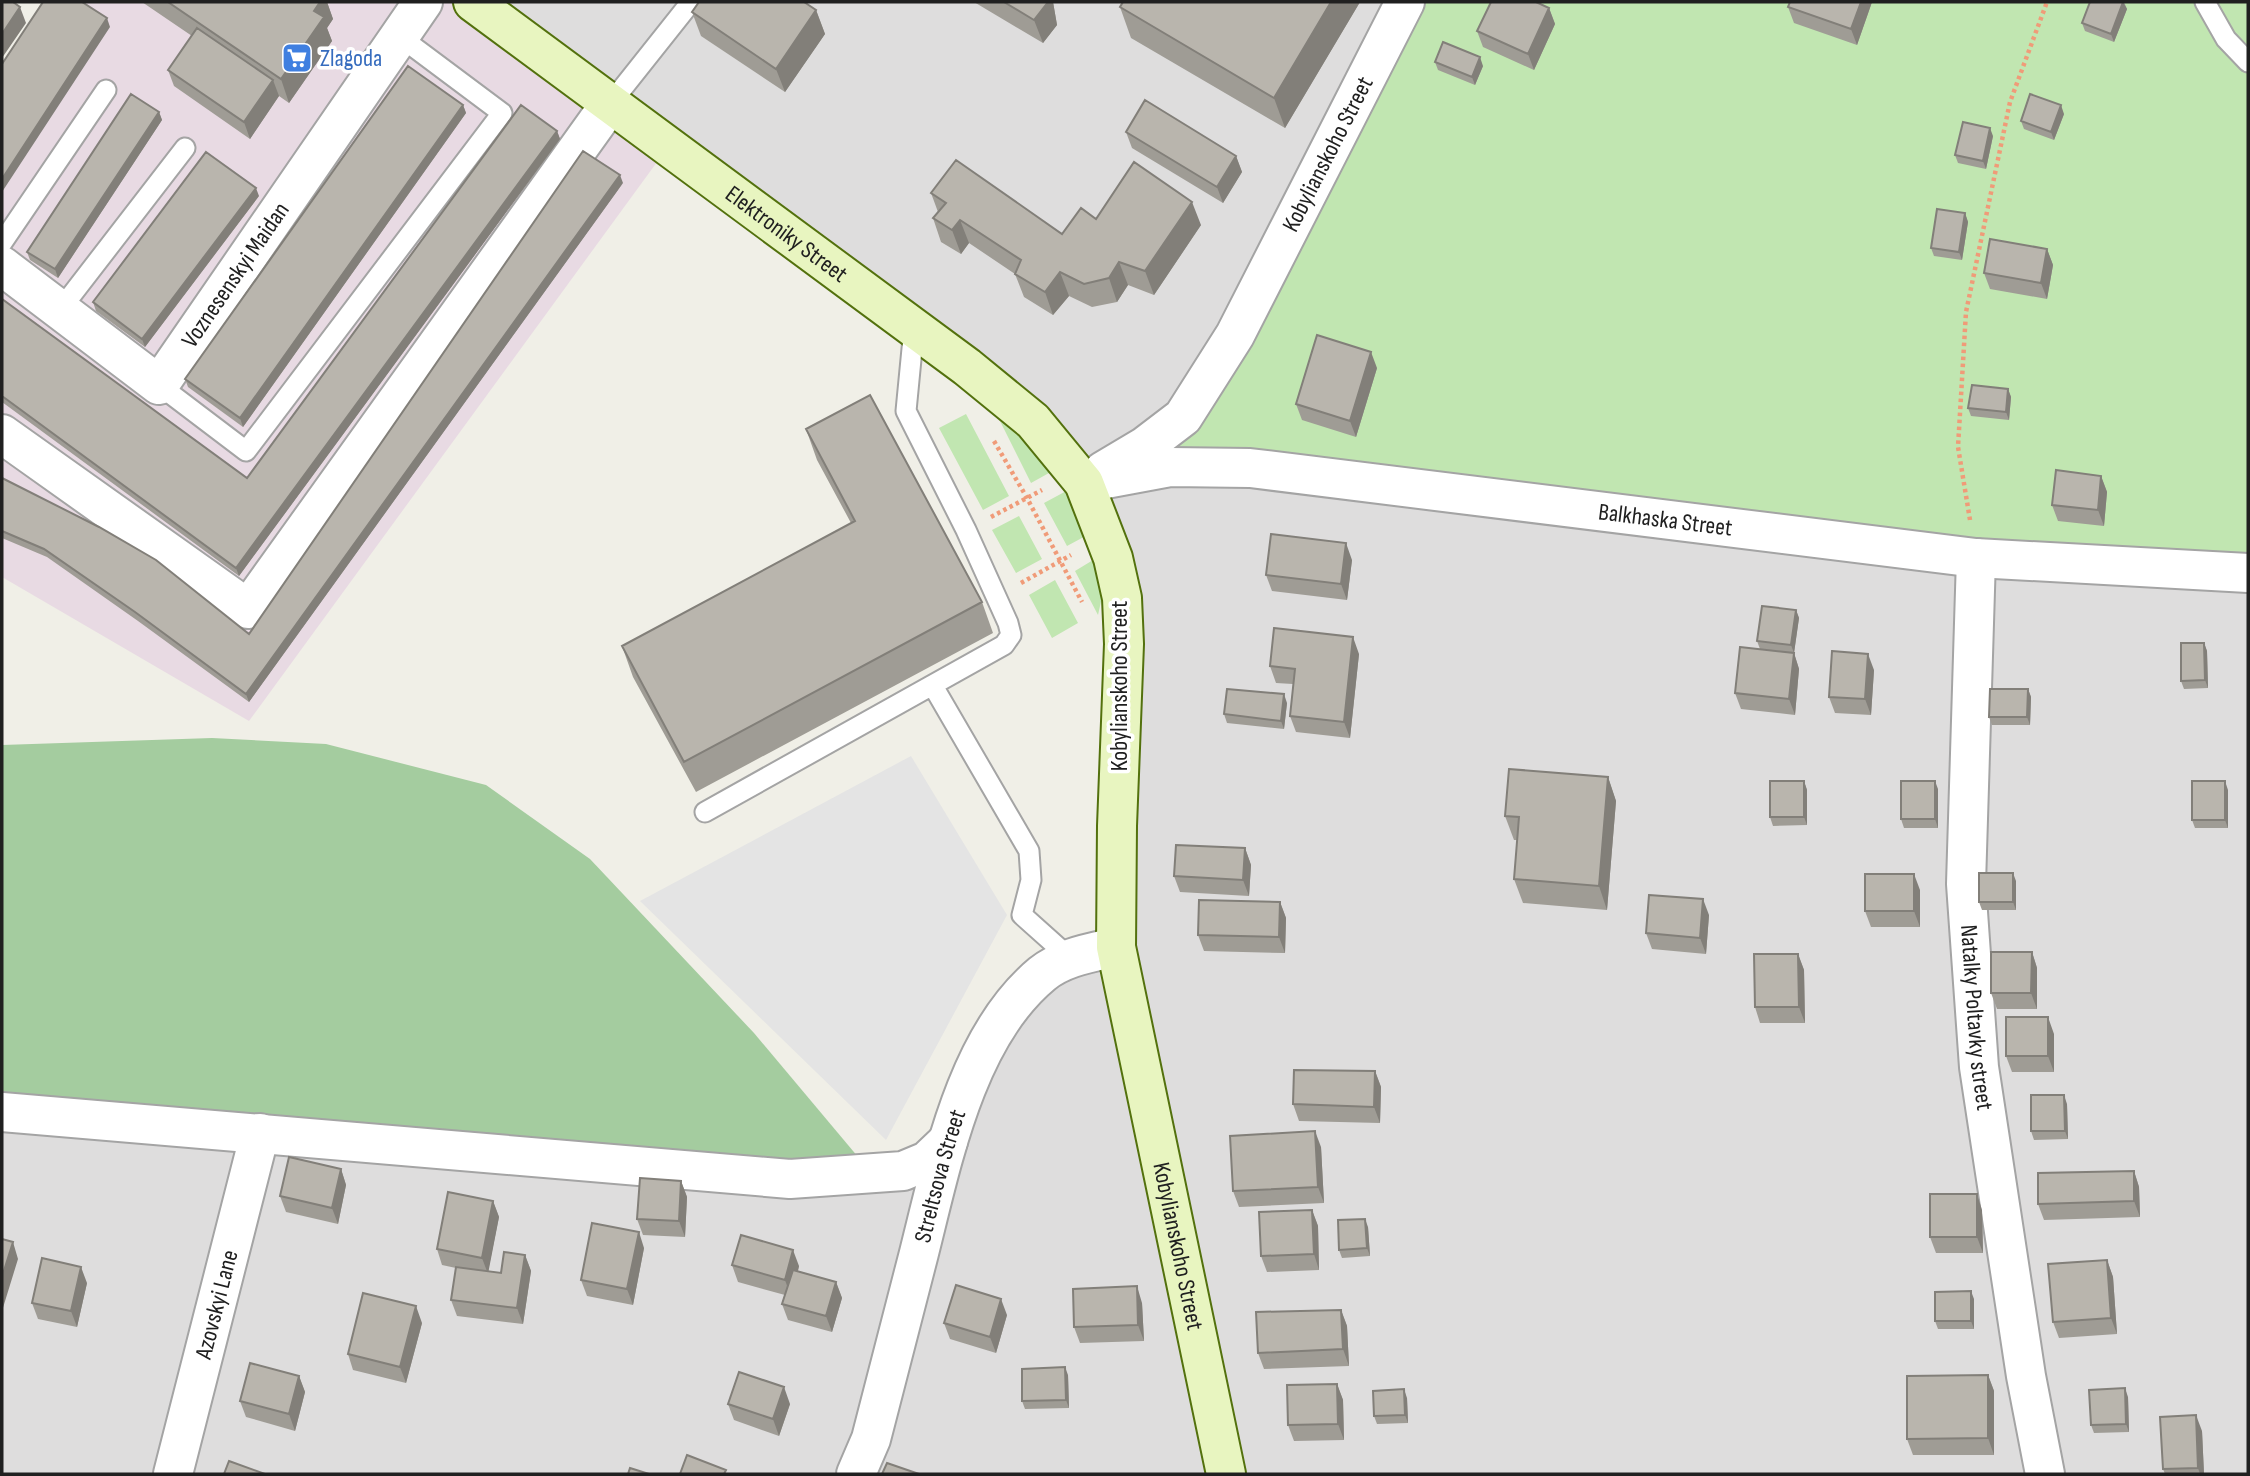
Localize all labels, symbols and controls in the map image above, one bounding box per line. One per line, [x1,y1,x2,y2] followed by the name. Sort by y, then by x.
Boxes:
[280,41,314,75] supermarket icon: Zlagoda
[320,44,382,73] place label: Zlagoda
[1276,71,1379,237] street label: Kobylianskoho Street
[720,179,853,288] street label: Elektroniky Street
[175,197,295,353] street label: Voznesenskyi Maidan
[1597,497,1734,542] street label: Balkhaska Street
[1105,601,1134,771] street label: Kobylianskoho Street
[1954,924,2000,1112] street label: Natalky Poltavky street
[908,1105,972,1246] street label: Streltsova Street
[1147,1160,1210,1333] street label: Kobylianskoho Street
[188,1247,244,1363] street label: Azovskyi Lane

